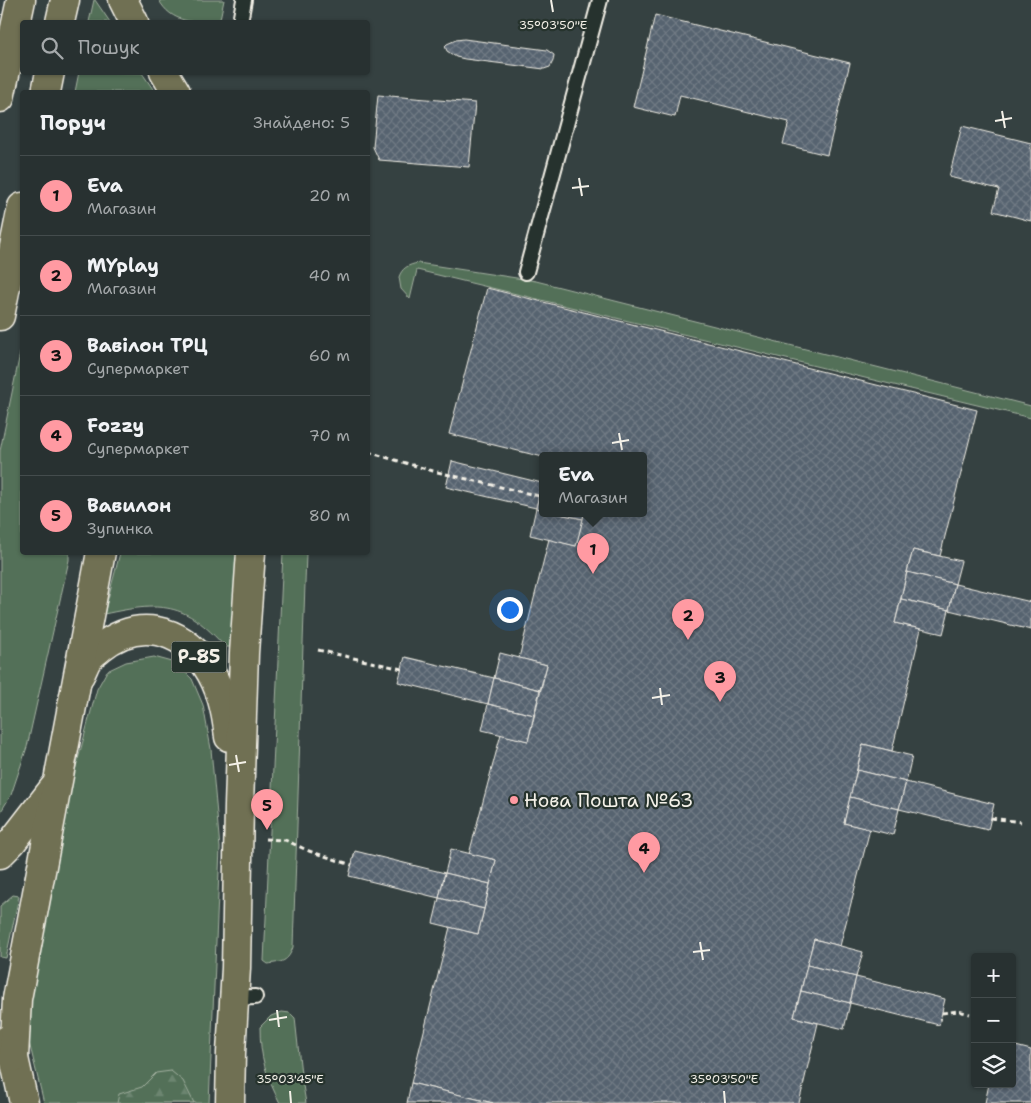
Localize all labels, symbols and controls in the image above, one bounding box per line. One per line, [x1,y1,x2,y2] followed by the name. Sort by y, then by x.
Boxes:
[519,17,587,33] text: 35°03'50"E
[20,20,370,75] search box
[38,34,66,62] icon: search
[78,35,140,60] text: Пошук
[40,109,106,137] text: Поруч
[253,112,350,133] text: Знайдено: 5
[87,173,123,198] text: Eva
[52,185,60,206] text: 1
[309,185,350,206] text: 20 m
[87,198,156,219] text: Магазин
[87,253,159,278] text: MYplay
[50,265,62,286] text: 2
[308,265,350,286] text: 40 m
[87,278,156,299] text: Магазин
[87,333,207,358] text: Вавілон ТРЦ
[50,345,62,366] text: 3
[309,345,350,366] text: 60 m
[87,358,189,379] text: Супермаркет
[87,413,144,438] text: Fozzy
[50,425,62,446] text: 4
[309,425,350,446] text: 70 m
[87,438,189,459] text: Супермаркет
[539,452,647,517] popup
[558,462,594,487] text: Eva
[558,487,628,508] text: Магазин
[87,493,171,518] text: Вавилон
[51,505,61,526] text: 5
[309,505,350,526] text: 80 m
[87,518,153,539] text: Зупинка
[577,533,609,574] pin: 1
[497,597,523,623] your location
[672,599,704,640] pin: 2
[172,642,226,672] road number: Р-85
[704,661,736,702] pin: 3
[524,788,693,813] place label: Нова Пошта №63
[251,789,283,830] pin: 5
[508,794,520,806] marker: Нова Пошта №63
[628,832,660,873] pin: 4
[971,953,1016,1088] map controls
[971,953,1016,998] button: +
[971,998,1016,1043] button: −
[971,1043,1016,1088] button: layers
[256,1071,324,1087] text: 35°03'45"E
[690,1071,758,1087] text: 35°03'50"E

